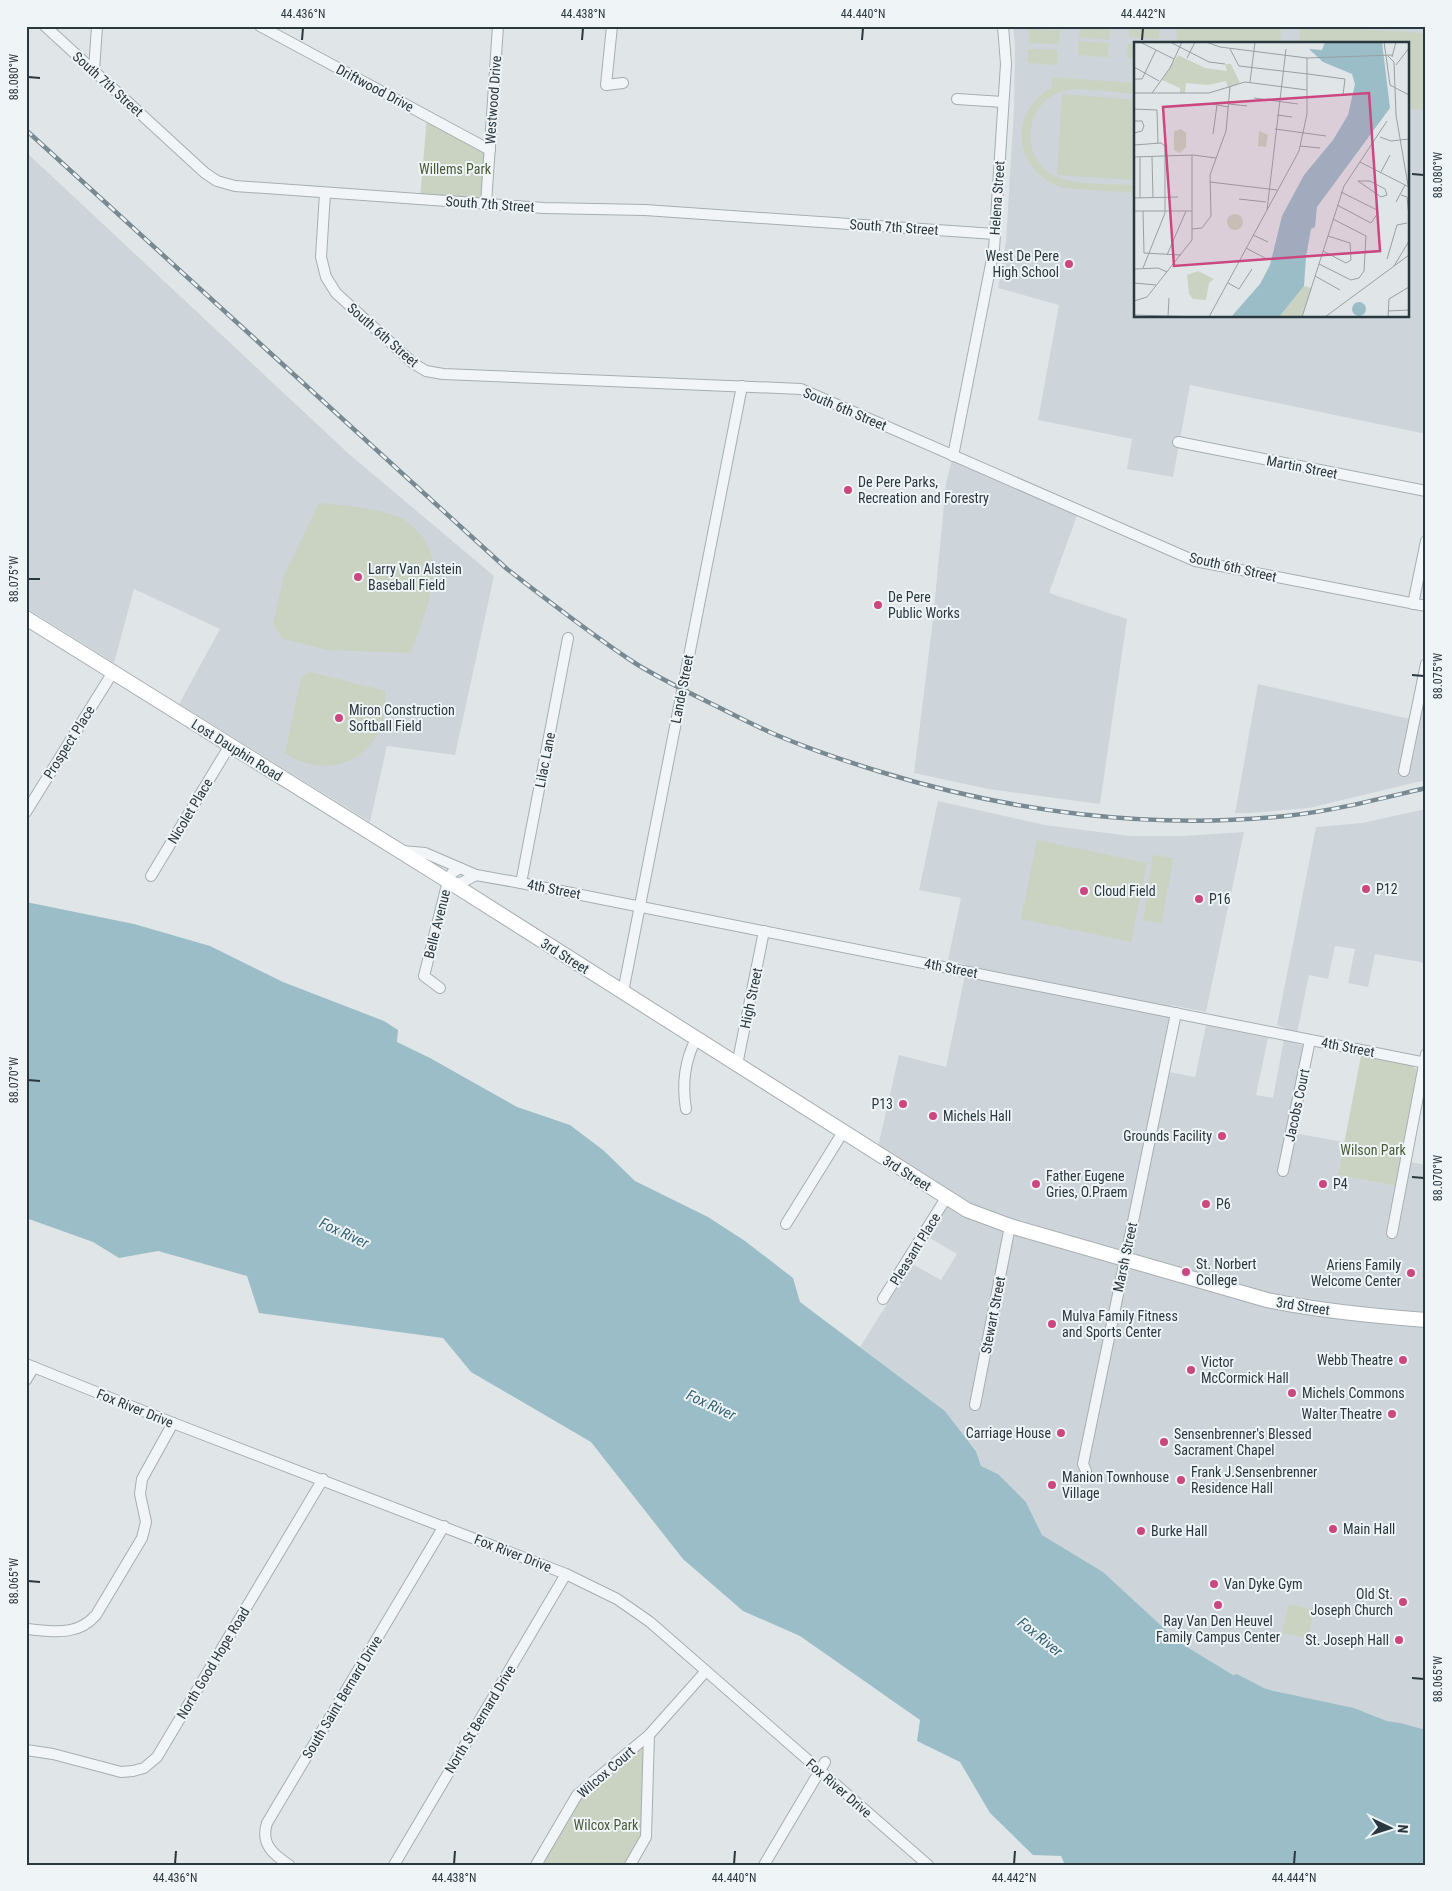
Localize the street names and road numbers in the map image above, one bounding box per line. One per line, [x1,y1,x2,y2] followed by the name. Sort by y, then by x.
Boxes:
[70,48,146,120] street label: South 7th Street
[482,55,504,145] street label: Westwood Drive
[334,61,417,115] street label: Driftwood Drive
[986,160,1008,236] street label: Helena Street
[445,193,535,215] street label: South 7th Street
[849,216,939,238] street label: South 7th Street
[344,300,422,370] street label: South 6th Street
[801,384,889,434] street label: South 6th Street
[1265,452,1339,482] street label: Martin Street
[1188,549,1278,585] street label: South 6th Street
[667,653,697,725] street label: Lande Street
[40,702,98,782] street label: Prospect Place
[189,716,285,784] street label: Lost Dauphin Road
[532,730,558,789] street label: Lilac Lane
[164,775,216,847] street label: Nicolet Place
[526,876,582,902] street label: 4th Street
[421,887,453,960] street label: Belle Avenue
[538,935,592,977] street label: 3rd Street
[923,955,979,981] street label: 4th Street
[737,966,765,1030] street label: High Street
[1320,1034,1376,1060] street label: 4th Street
[1281,1067,1313,1143] street label: Jacobs Court
[880,1152,934,1194] street label: 3rd Street
[886,1210,944,1288] street label: Pleasant Place
[1110,1221,1140,1293] street label: Marsh Street
[978,1275,1008,1355] street label: Stewart Street
[1275,1294,1331,1318] street label: 3rd Street
[94,1385,176,1431] street label: Fox River Drive
[472,1531,554,1575] street label: Fox River Drive
[173,1604,253,1722] street label: North Good Hope Road
[299,1632,385,1761] street label: South Saint Bernard Drive
[441,1662,519,1776] street label: North St Bernard Drive
[574,1743,638,1801] street label: Wilcox Court
[803,1755,875,1821] street label: Fox River Drive

